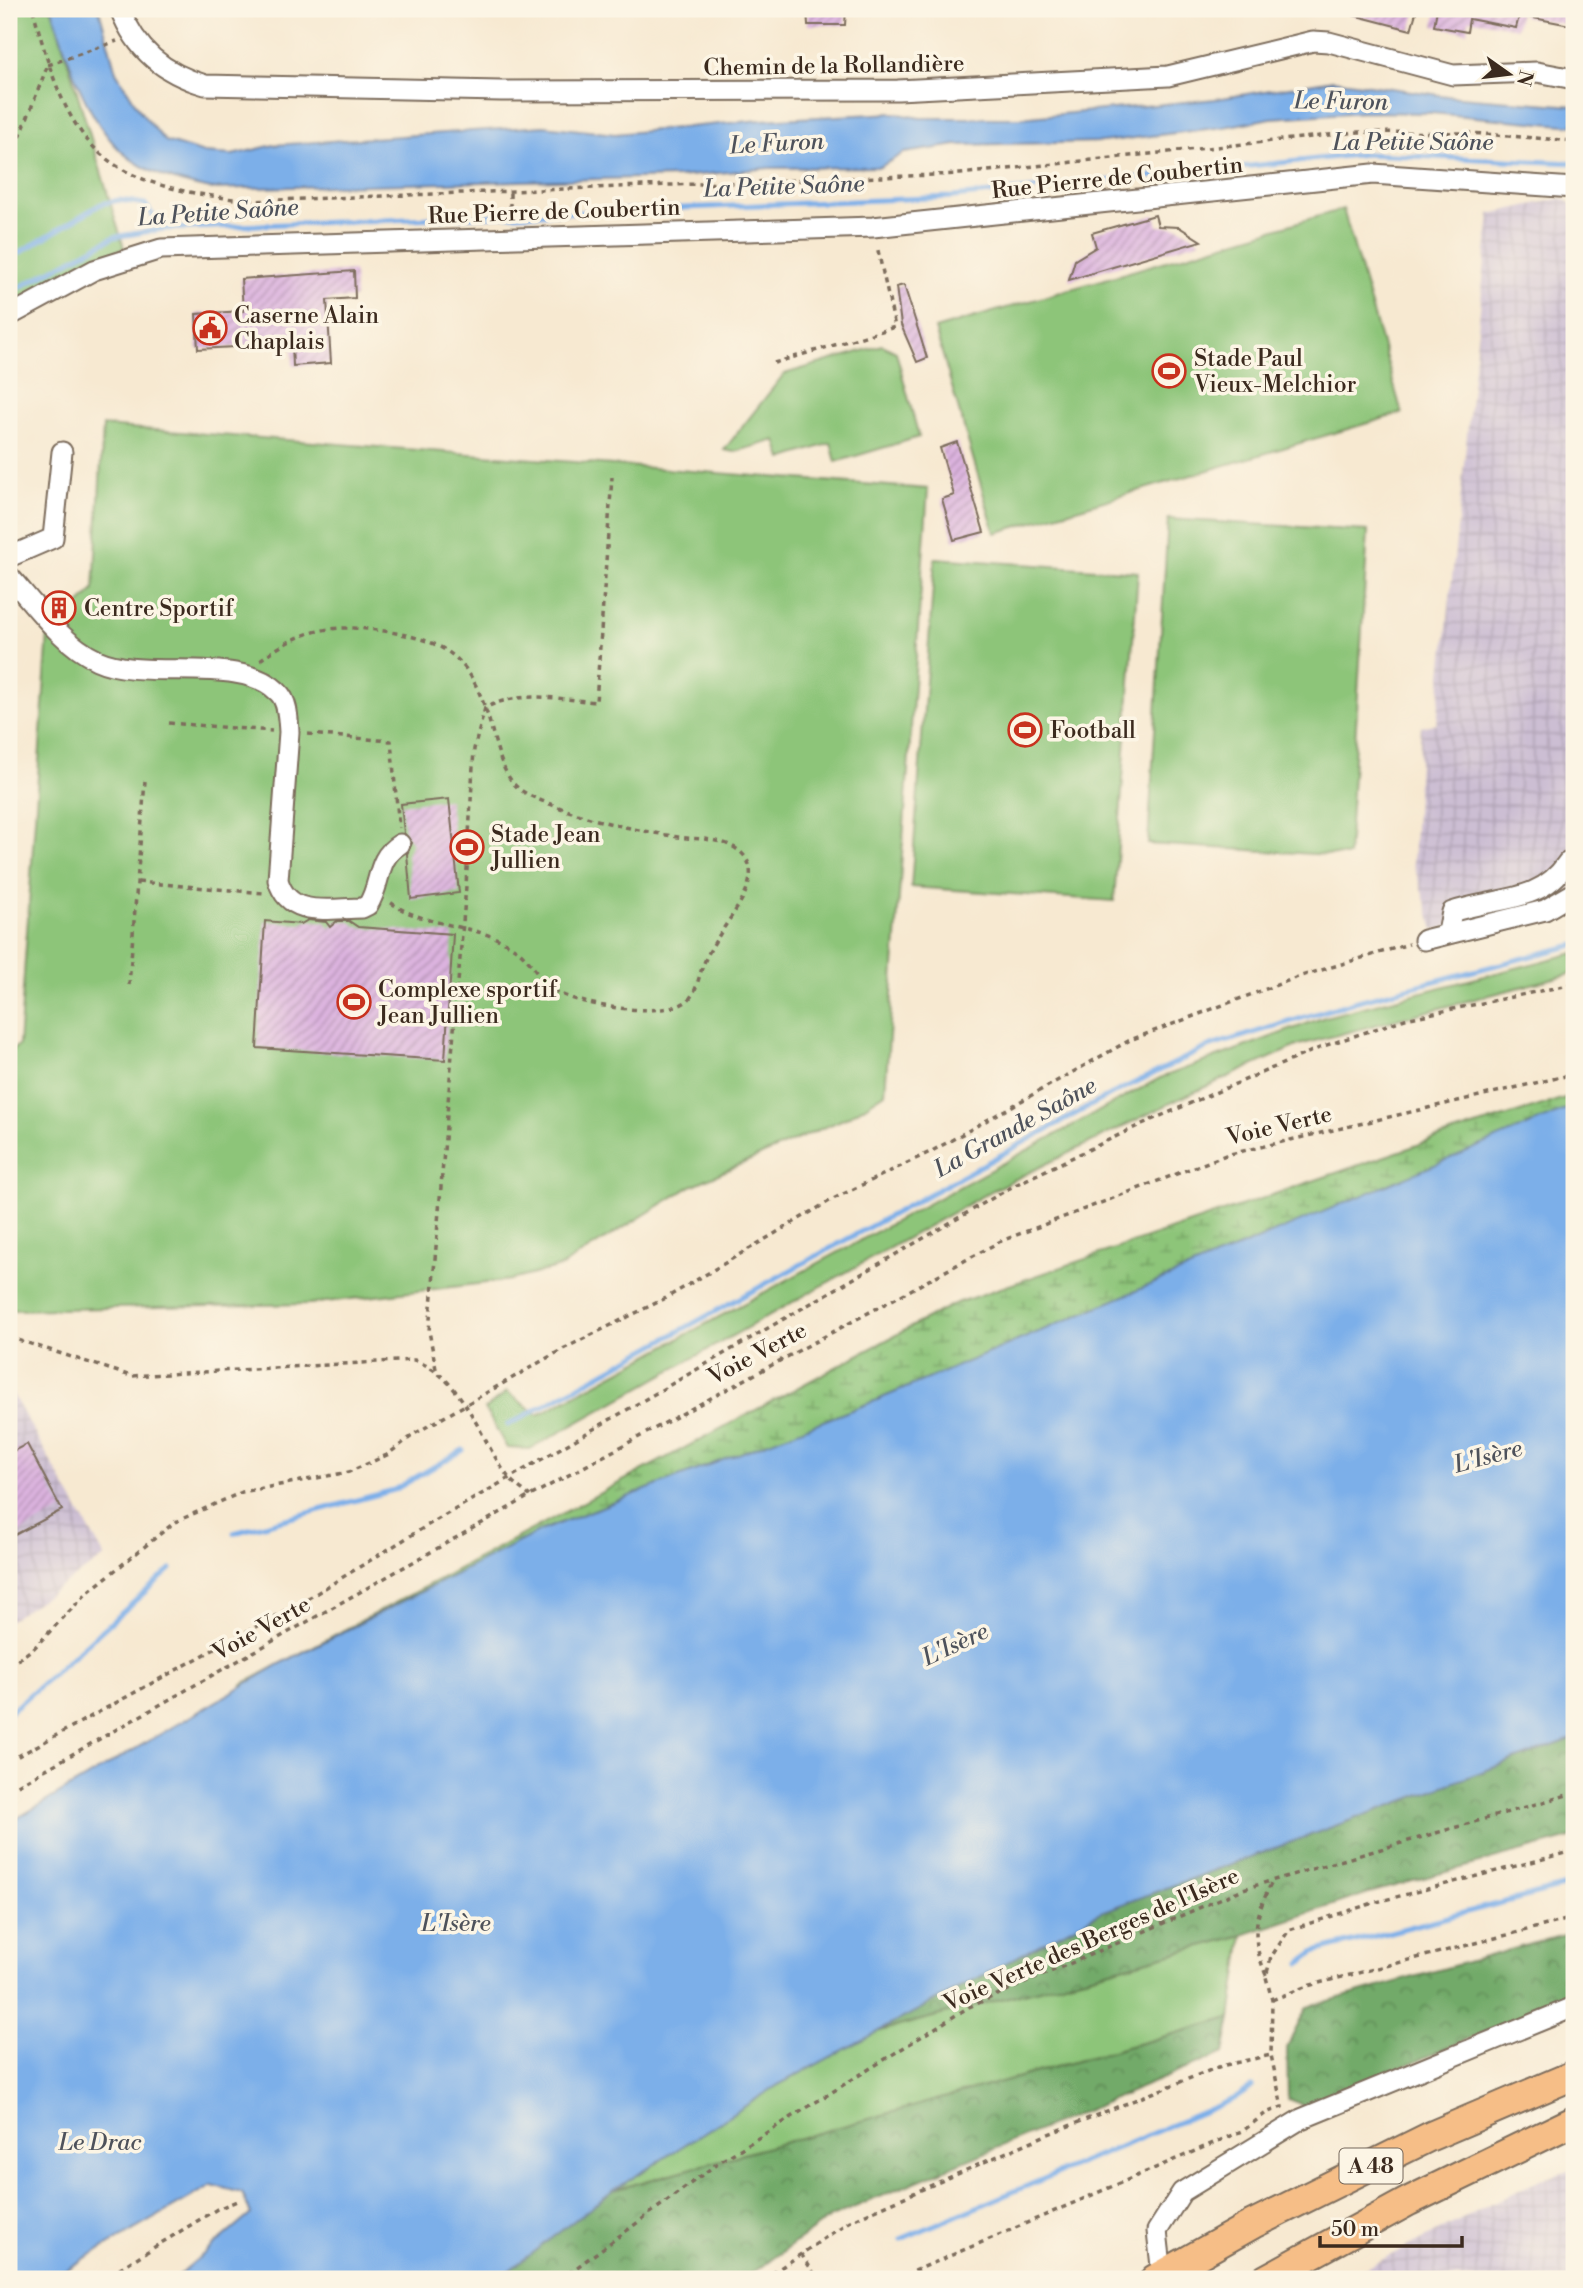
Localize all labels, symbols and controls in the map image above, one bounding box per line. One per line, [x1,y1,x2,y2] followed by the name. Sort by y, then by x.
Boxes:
[1474,38,1544,108] north arrow
[703,50,965,82] street label: Chemin de la Rollandière
[1511,68,1538,88] text: N
[1293,86,1389,118] water label: Le Furon
[728,127,825,161] water label: Le Furon
[1331,128,1494,158] water label: La Petite Saône
[990,151,1245,205] street label: Rue Pierre de Coubertin
[702,169,865,205] water label: La Petite Saône
[136,192,299,234] water label: La Petite Saône
[427,194,681,230] street label: Rue Pierre de Coubertin
[234,302,379,356] place label: Caserne Alain Chaplais
[191,309,229,347] public building icon: Caserne Alain Chaplais
[1193,345,1357,399] place label: Stade Paul Vieux-Melchior
[1150,352,1188,390] sports icon: Stade Paul Vieux-Melchior
[40,589,78,627] building icon: Centre Sportif
[84,595,235,623] place label: Centre Sportif
[1006,711,1044,749] sports icon: Football
[1050,717,1136,745] place label: Football
[490,821,601,875] place label: Stade Jean Jullien
[448,828,486,866] sports icon: Stade Jean Jullien
[377,976,559,1030] place label: Complexe sportif Jean Jullien
[335,983,373,1021] sports icon: Complexe sportif Jean Jullien
[928,1071,1102,1185] water label: La Grande Saône
[1223,1100,1335,1152] street label: Voie Verte
[703,1316,812,1392] street label: Voie Verte
[1450,1433,1526,1481] water label: L'Isère
[207,1591,315,1668] street label: Voie Verte
[917,1617,993,1674] water label: L'Isère
[938,1862,1244,2018] street label: Voie Verte des Berges de l'Isère
[420,1909,491,1939] water label: L'Isère
[58,2128,142,2158] water label: Le Drac
[1340,2148,1402,2184] road number: A 48
[1320,2204,1462,2248] scale bar
[1331,2217,1379,2243] text: 50 m

